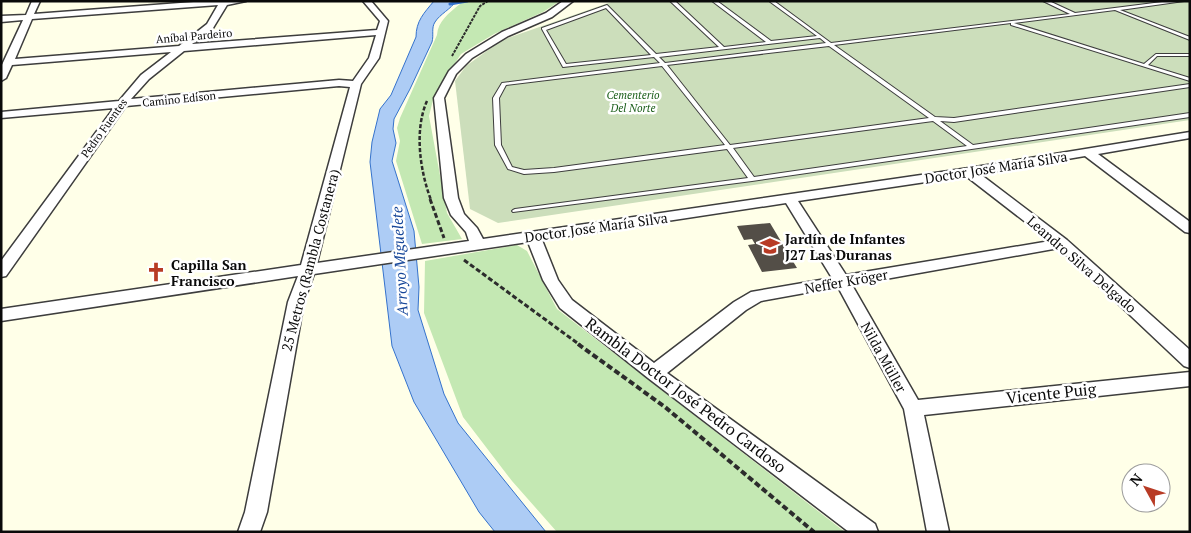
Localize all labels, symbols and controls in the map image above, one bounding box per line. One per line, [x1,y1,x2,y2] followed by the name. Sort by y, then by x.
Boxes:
[155,26,233,46] street label: Aníbal Pardeiro
[142,88,217,110] street label: Camino Edison
[606,88,660,115] park label: Cementerio Del Norte
[78,96,130,160] street label: Pedro Fuentes
[923,146,1069,188] street label: Doctor José María Silva
[277,167,343,353] street label: 25 Metros (Rambla Costanera)
[386,206,412,317] water label: Arroyo Miguelete
[523,208,669,246] street label: Doctor José María Silva
[1023,211,1141,317] street label: Leandro Silva Delgado
[785,229,905,264] place label: Jardín de Infantes J27 Las Duranas
[759,235,781,257] school or university icon: Jardín de Infantes J27 Las Duranas
[171,255,247,290] place label: Capilla San Francisco
[145,261,167,283] church icon: Capilla San Francisco
[803,264,890,298] street label: Neffer Kröger
[581,312,791,478] street label: Rambla Doctor José Pedro Cardoso
[857,318,912,396] street label: Nilda Müller
[1005,377,1098,409] street label: Vicente Puig
[1121,463,1171,513] north arrow
[1125,469,1147,489] text: N

